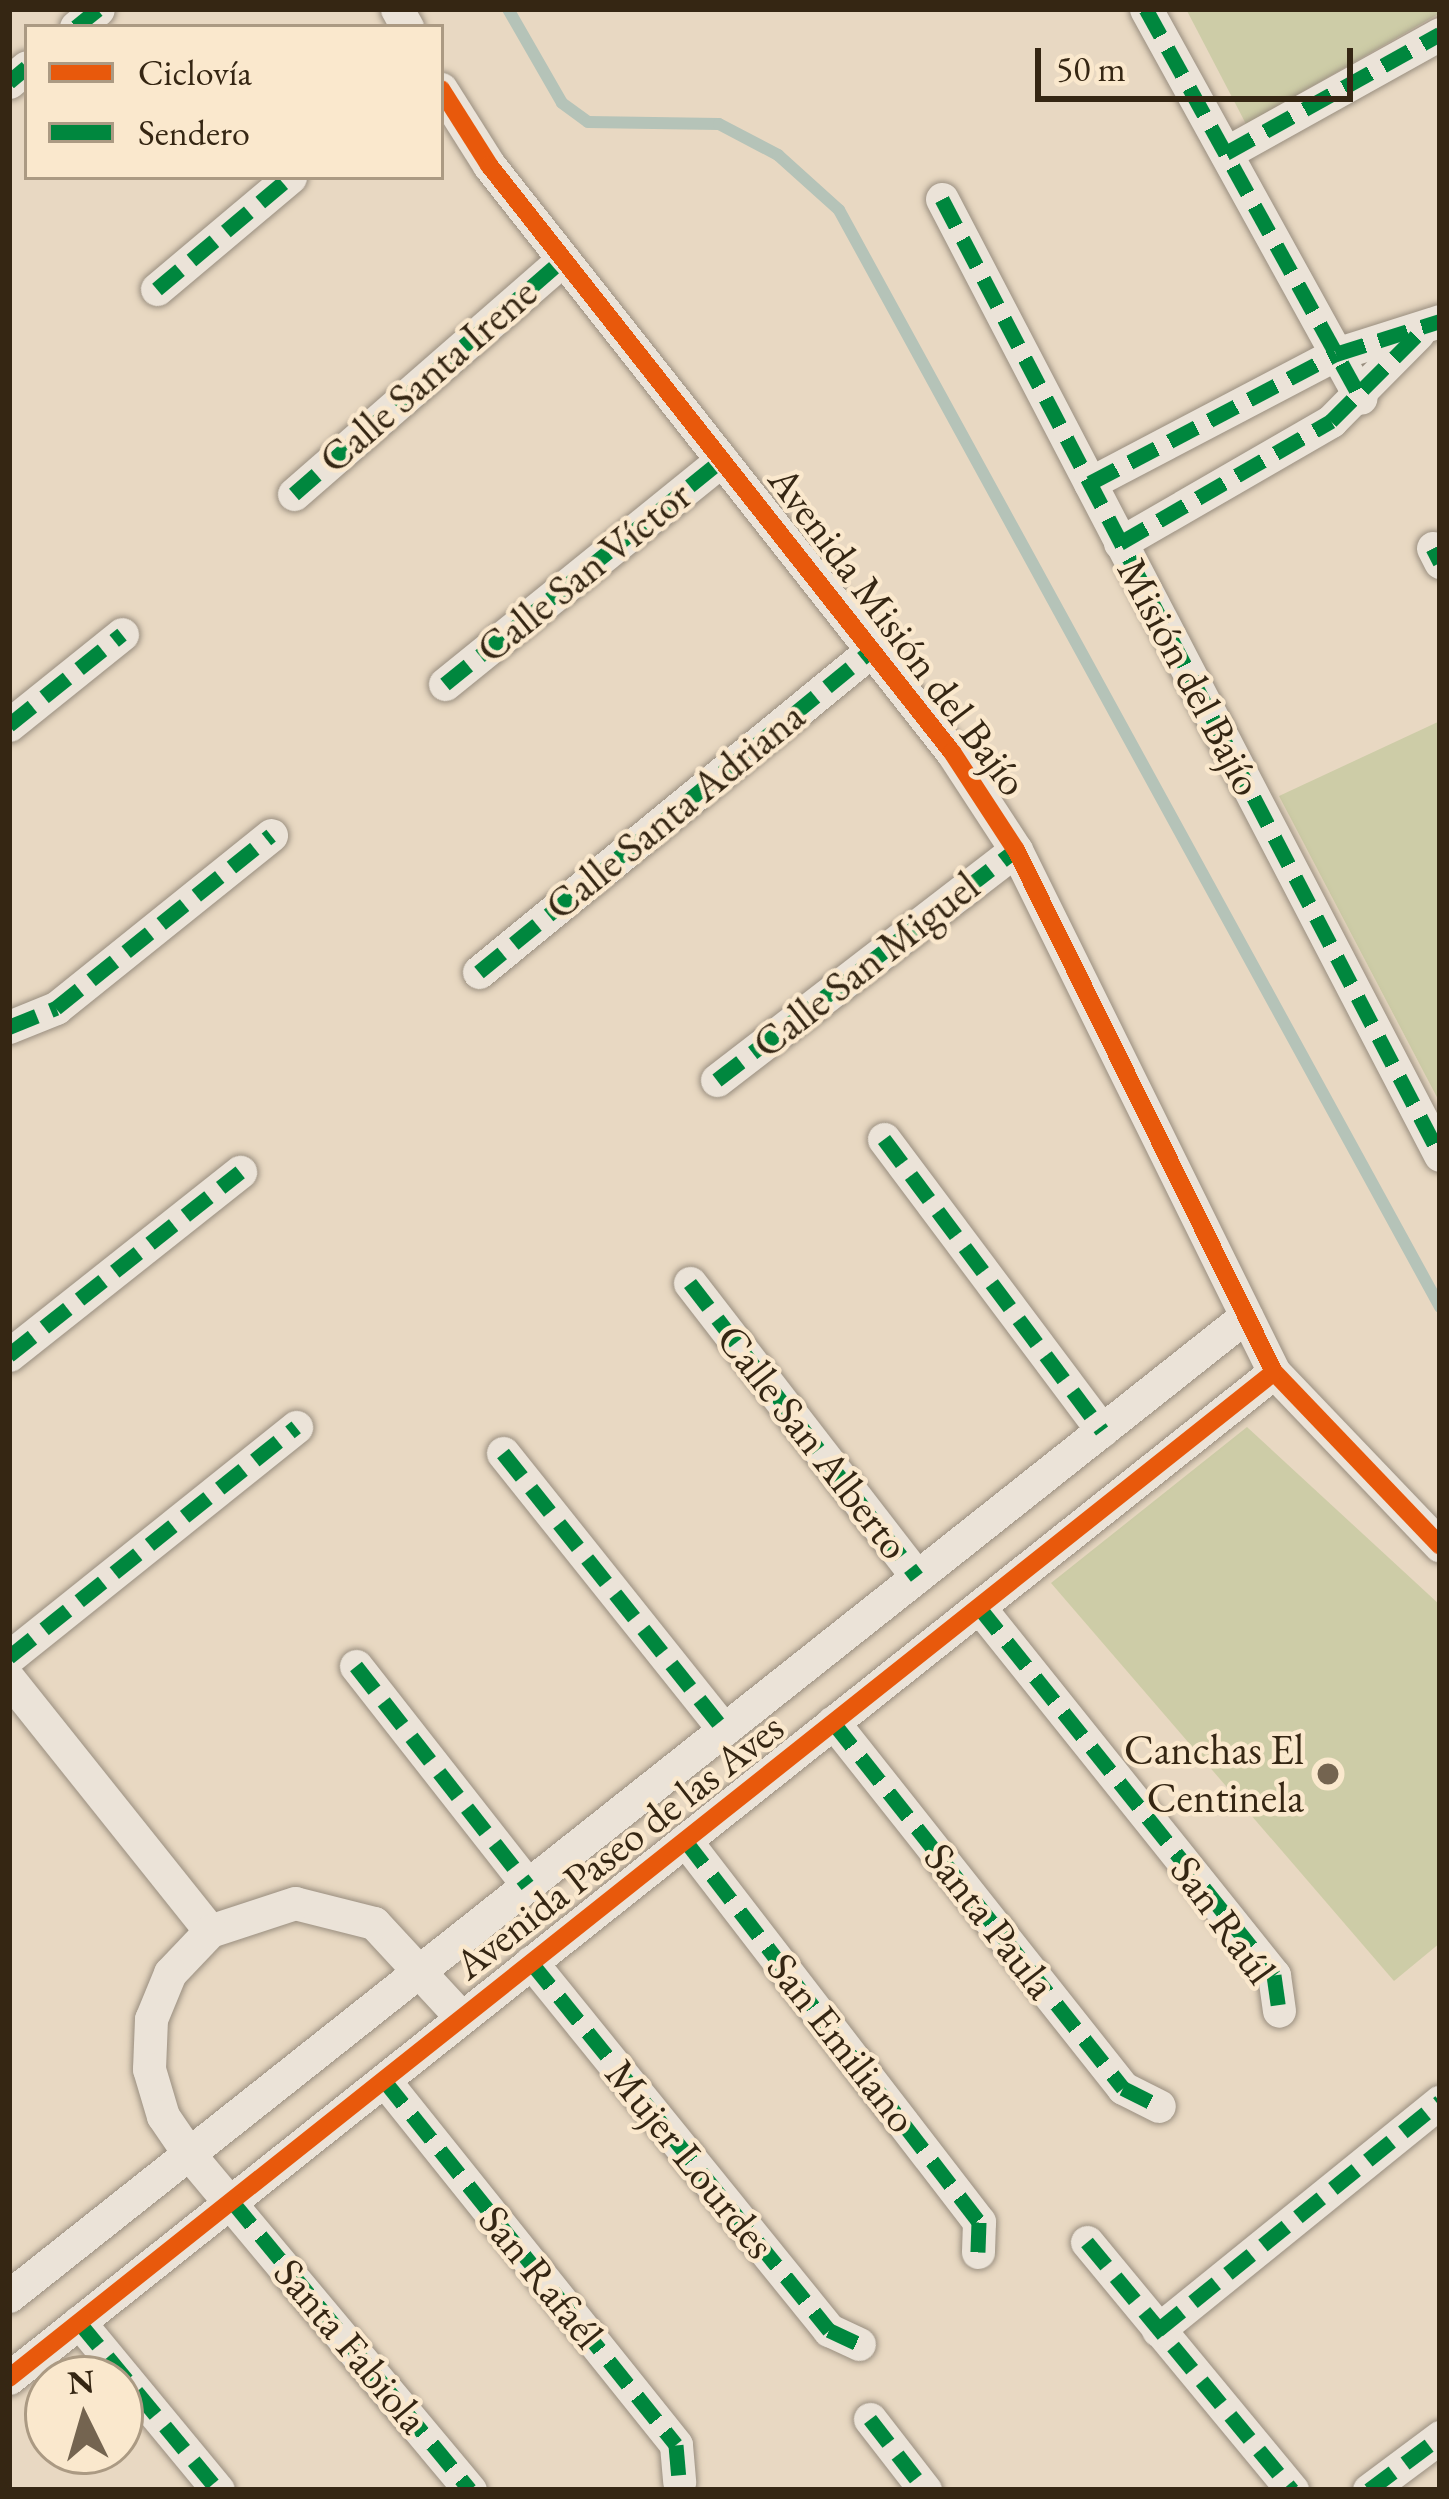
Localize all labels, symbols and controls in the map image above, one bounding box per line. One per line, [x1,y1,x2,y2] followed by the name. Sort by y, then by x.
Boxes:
[24,24,444,180] legend
[1041,24,1359,98] scale bar
[1056,45,1126,92] text: 50 m
[138,49,252,96] text: Ciclovía
[138,109,250,156] text: Sendero
[309,268,547,484] street label: Calle Santa Irene
[758,456,1038,806] street label: Avenida Misión del Bajío
[467,470,701,674] street label: Calle San Víctor
[1106,550,1274,804] street label: Misión del Bajío
[535,691,815,931] street label: Calle Santa Adriana
[743,861,989,1069] street label: Calle San Miguel
[706,1315,920,1569] street label: Calle San Alberto
[444,1702,794,1990] street label: Avenida Paseo de las Aves
[1124,1725,1304,1824] place label: Canchas El Centinela
[1315,1761,1341,1787] marker: Canchas El Centinela
[914,1833,1066,2009] street label: Santa Paula
[1160,1846,1286,1994] street label: San Raúl
[756,1943,928,2143] street label: San Emiliano
[595,2050,785,2268] street label: Mujer Lourdes
[468,2195,614,2359] street label: San Rafaél
[263,2248,439,2444] street label: Santa Fabiola
[24,2355,144,2475] north arrow
[66,2359,96,2404] text: N

